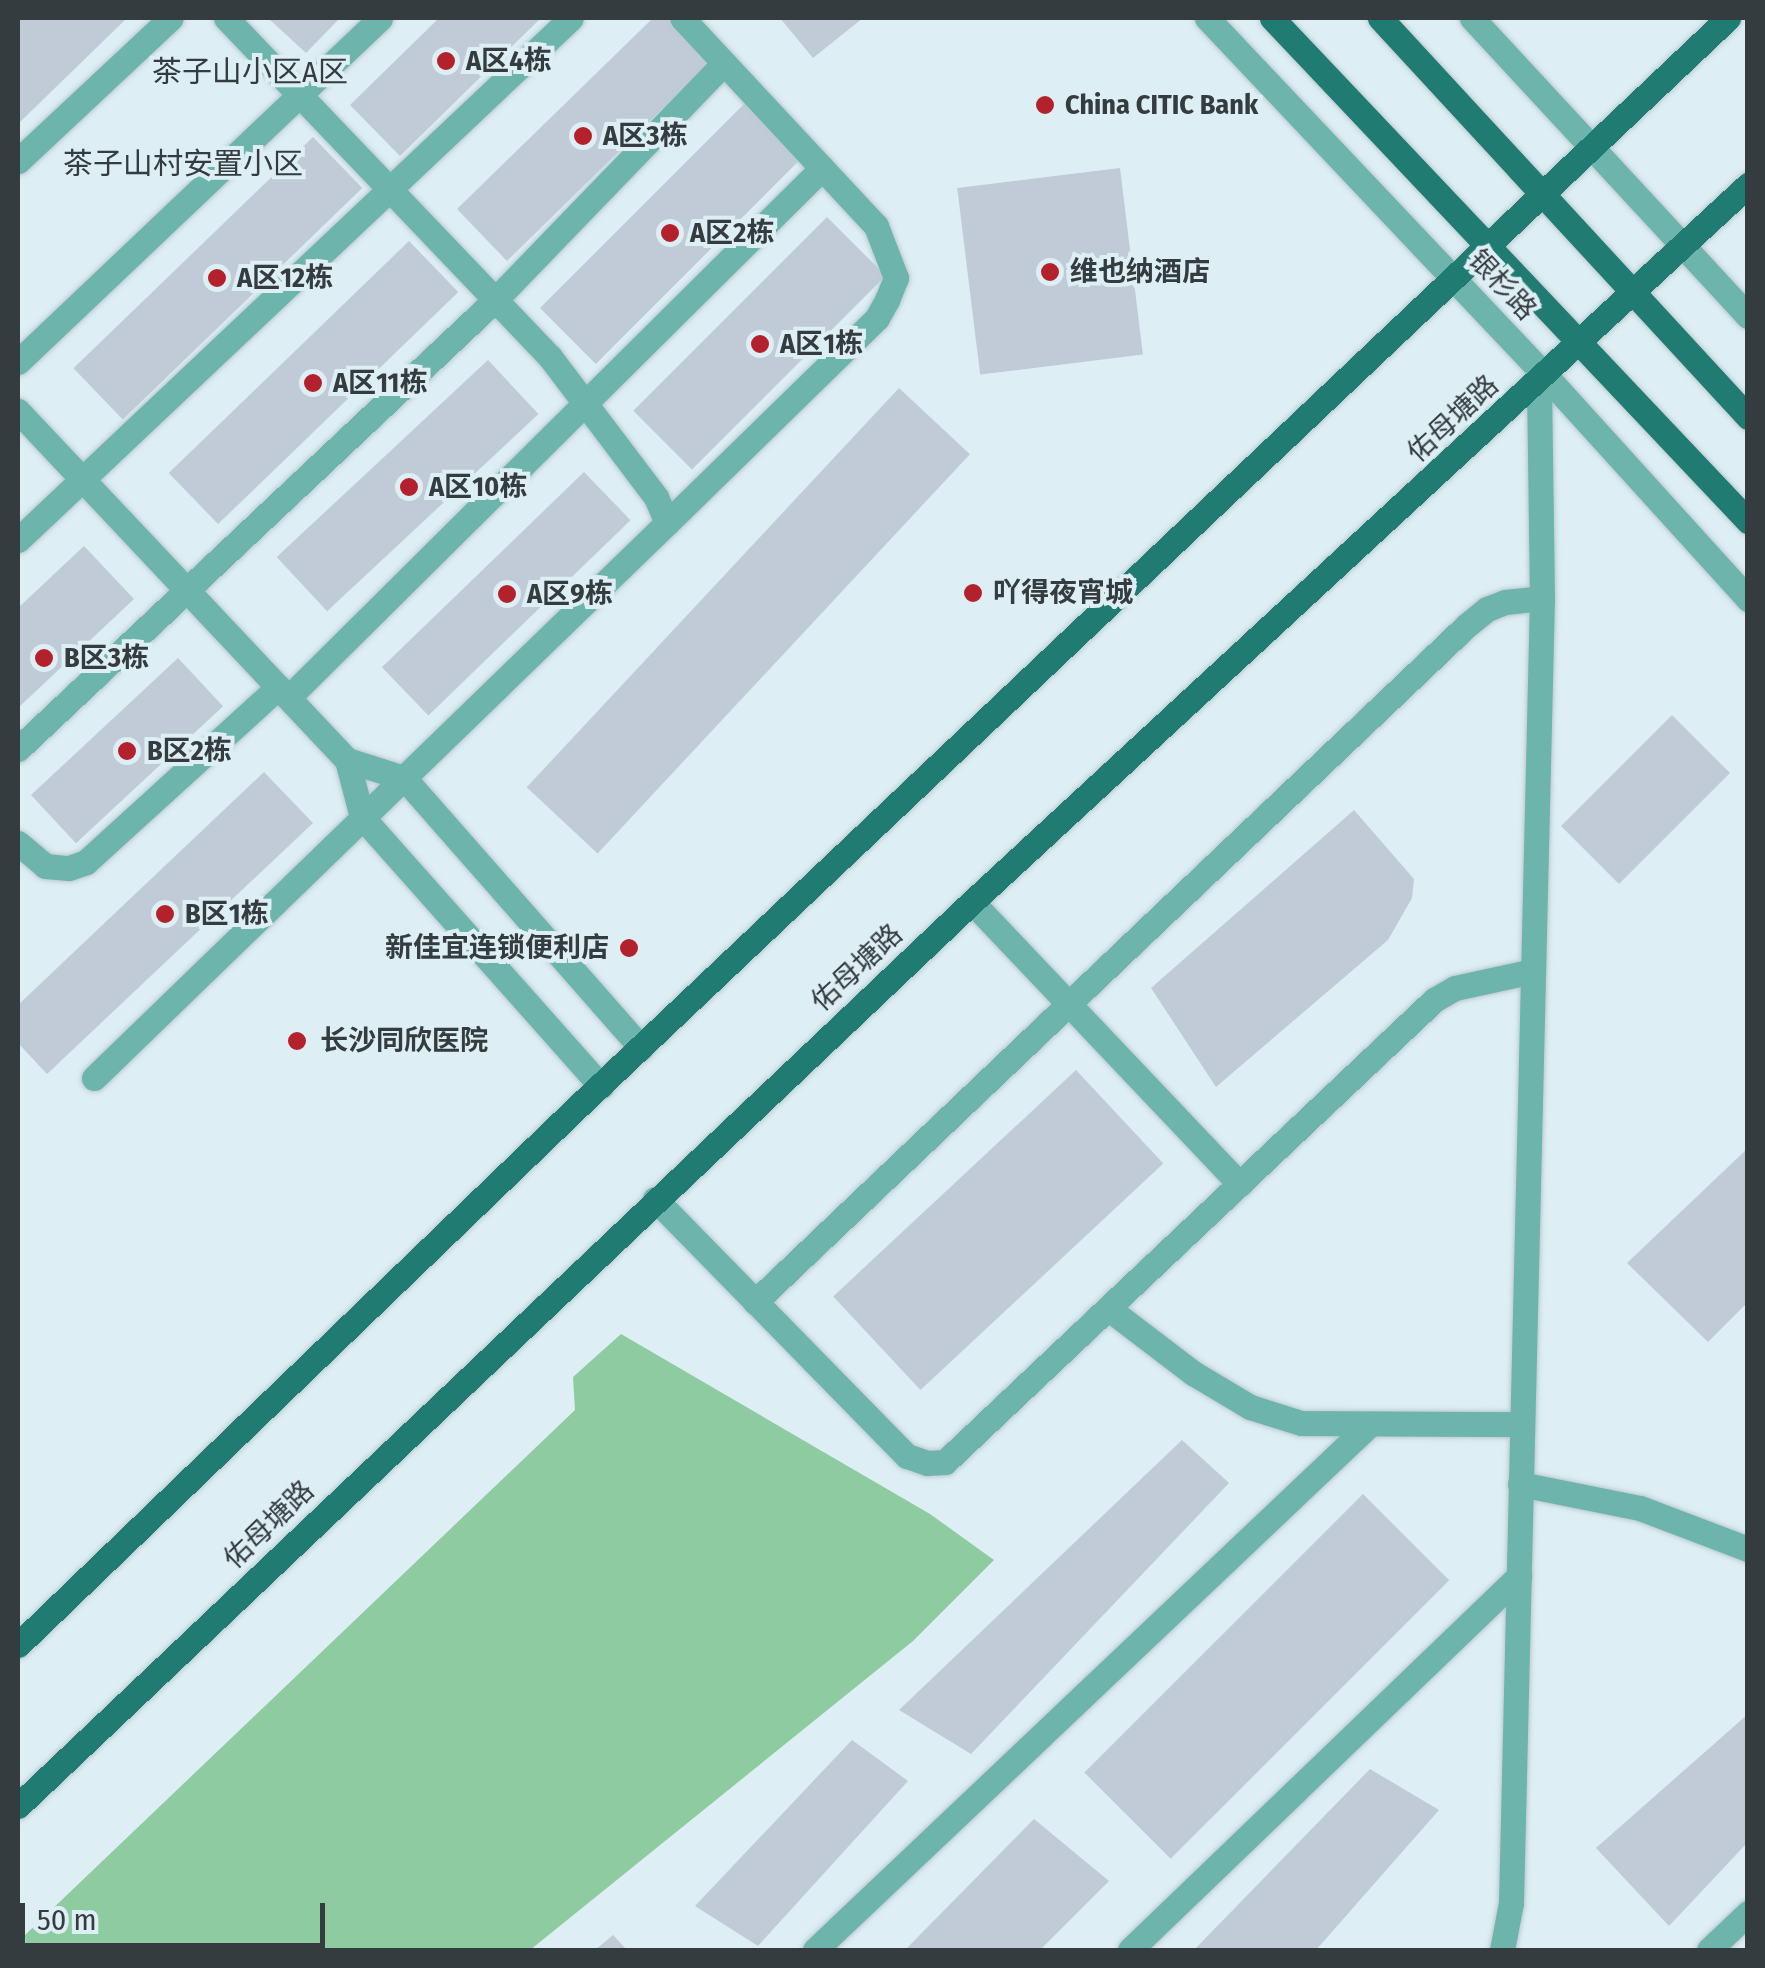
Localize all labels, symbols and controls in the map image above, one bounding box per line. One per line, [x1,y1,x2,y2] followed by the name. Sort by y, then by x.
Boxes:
[466,44,552,78] place label: A区4栋
[435,50,457,72] marker: A区4栋
[152,54,348,90] district label: 茶子山小区A区
[1065,88,1258,122] place label: China CITIC Bank
[1034,94,1056,116] marker: China CITIC Bank
[603,119,687,153] place label: A区3栋
[572,125,594,147] marker: A区3栋
[63,146,303,182] district label: 茶子山村安置小区
[690,216,774,250] place label: A区2栋
[659,222,681,244] marker: A区2栋
[1461,243,1543,327] street label: 银杉路
[1070,255,1210,289] place label: 维也纳酒店
[237,261,333,295] place label: A区12栋
[1039,261,1061,283] marker: 维也纳酒店
[206,267,228,289] marker: A区12栋
[780,327,863,361] place label: A区1栋
[749,333,771,355] marker: A区1栋
[333,366,427,400] place label: A区11栋
[1401,369,1505,469] street label: 佑母塘路
[302,372,324,394] marker: A区11栋
[429,470,527,504] place label: A区10栋
[398,476,420,498] marker: A区10栋
[993,576,1133,610] place label: 吖得夜宵城
[527,577,613,611] place label: A区9栋
[962,582,984,604] marker: 吖得夜宵城
[496,583,518,605] marker: A区9栋
[64,641,149,675] place label: B区3栋
[33,647,55,669] marker: B区3栋
[147,734,232,768] place label: B区2栋
[116,740,138,762] marker: B区2栋
[185,897,268,931] place label: B区1栋
[154,903,176,925] marker: B区1栋
[805,918,909,1018] street label: 佑母塘路
[385,931,609,965] place label: 新佳宜连锁便利店
[618,937,640,959] marker: 新佳宜连锁便利店
[320,1024,488,1058] place label: 长沙同欣医院
[284,1028,310,1054] marker: 长沙同欣医院
[217,1474,321,1576] street label: 佑母塘路
[25,1883,330,1945] scale bar
[37,1902,97,1938] text: 50 m

